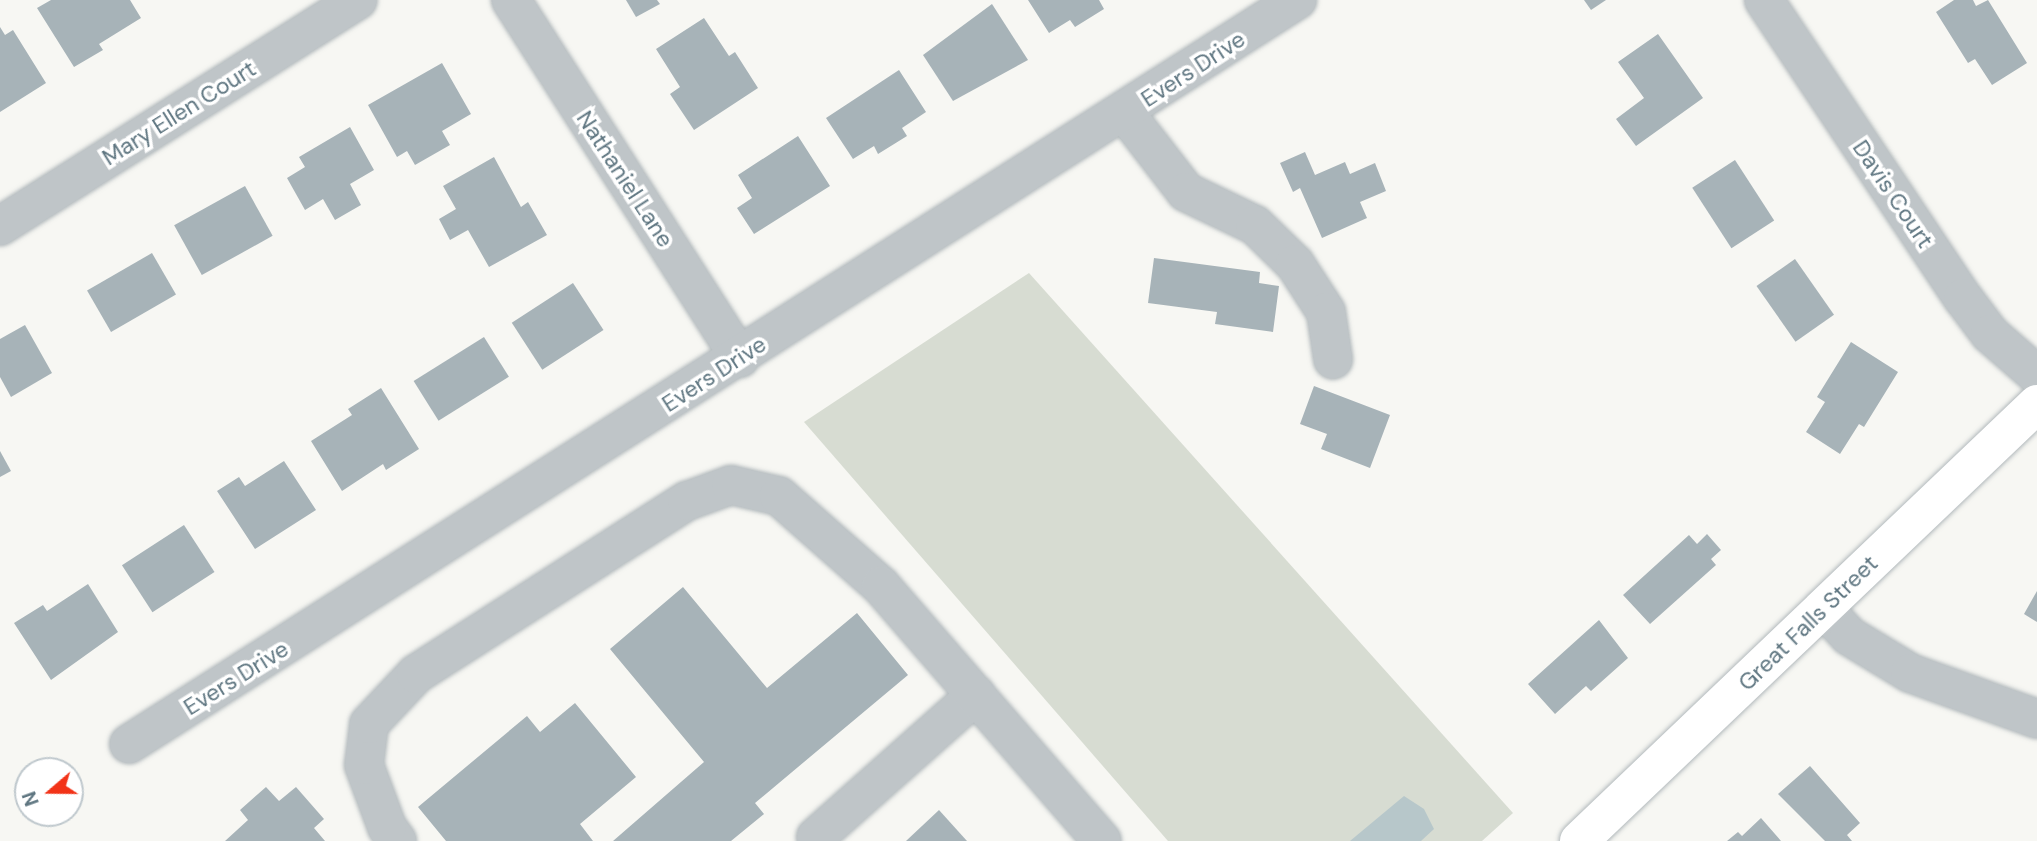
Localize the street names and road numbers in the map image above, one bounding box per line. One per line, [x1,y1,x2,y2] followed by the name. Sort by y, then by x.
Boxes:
[1136,25,1250,113] street label: Evers Drive
[97,55,261,171] street label: Mary Ellen Court
[571,106,679,252] street label: Nathaniel Lane
[1847,135,1939,253] street label: Davis Court
[657,330,771,418] street label: Evers Drive
[1733,550,1883,696] street label: Great Falls Street
[179,635,293,721] street label: Evers Drive

